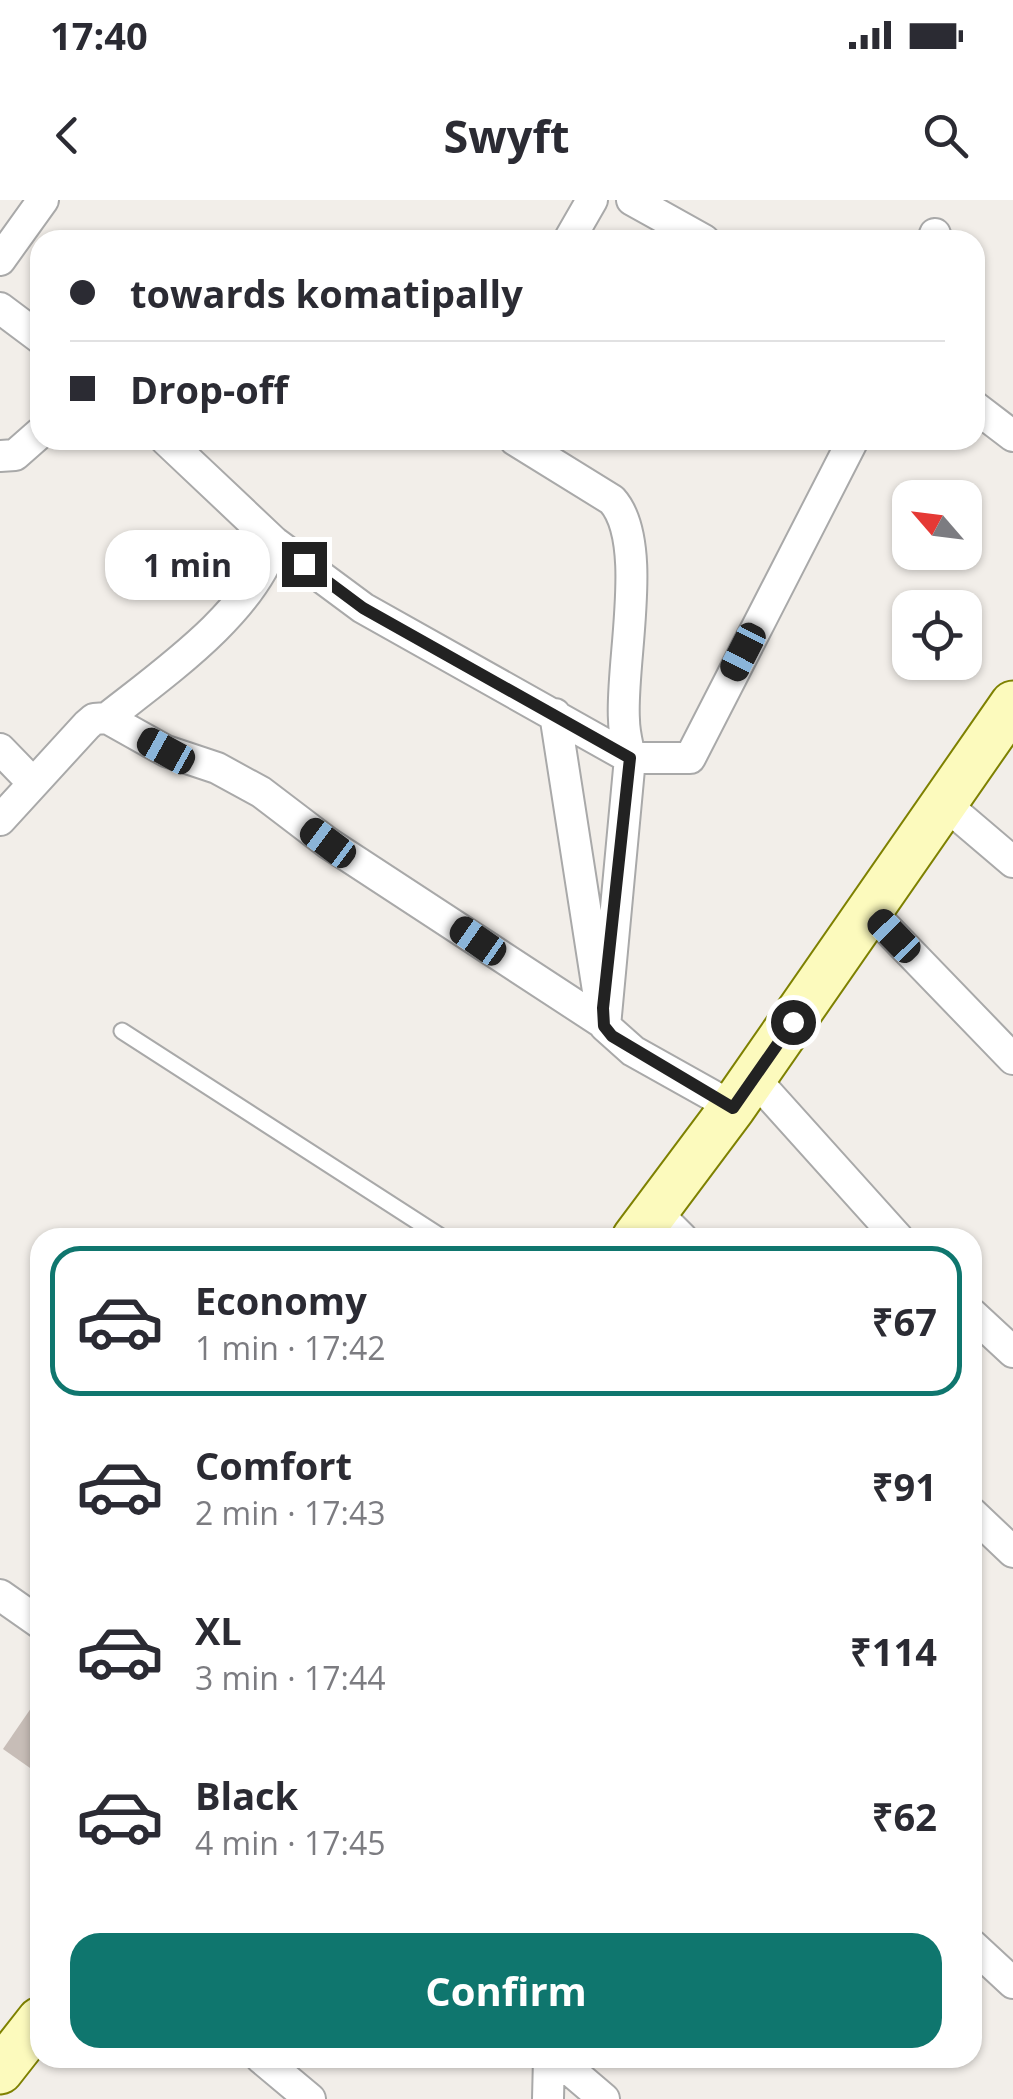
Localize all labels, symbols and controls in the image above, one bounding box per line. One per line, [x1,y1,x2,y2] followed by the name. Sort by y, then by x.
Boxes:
[50,9,148,61] text: 17:40
[444,105,569,166] text: Swyft
[40,108,95,163] icon: back
[918,108,973,163] icon: search
[130,267,523,319] text: towards komatipally
[130,363,288,415] text: Drop-off
[892,480,982,570] north arrow
[892,480,982,680] map controls
[104,529,269,599] callout: 1 min
[282,542,327,587] route end
[143,543,232,586] text: 1 min
[892,590,982,680] button: locate
[716,618,770,686] car
[132,723,200,779] car
[295,813,361,873] car
[862,904,926,968] car
[445,912,511,970] car
[771,1000,816,1045] route start
[195,1274,367,1326] text: Economy
[75,1276,165,1366] icon: car
[872,1295,937,1347] text: ₹67
[195,1326,386,1369] text: 1 min · 17:42
[195,1439,352,1491] text: Comfort
[75,1441,165,1531] icon: car
[872,1460,937,1512] text: ₹91
[195,1491,386,1534] text: 2 min · 17:43
[195,1604,242,1656] text: XL
[75,1606,165,1696] icon: car
[850,1625,937,1677] text: ₹114
[195,1656,386,1699] text: 3 min · 17:44
[195,1769,298,1821] text: Black
[75,1771,165,1861] icon: car
[872,1790,937,1842] text: ₹62
[195,1821,386,1864] text: 4 min · 17:45
[70,1933,942,2048] button: Confirm

